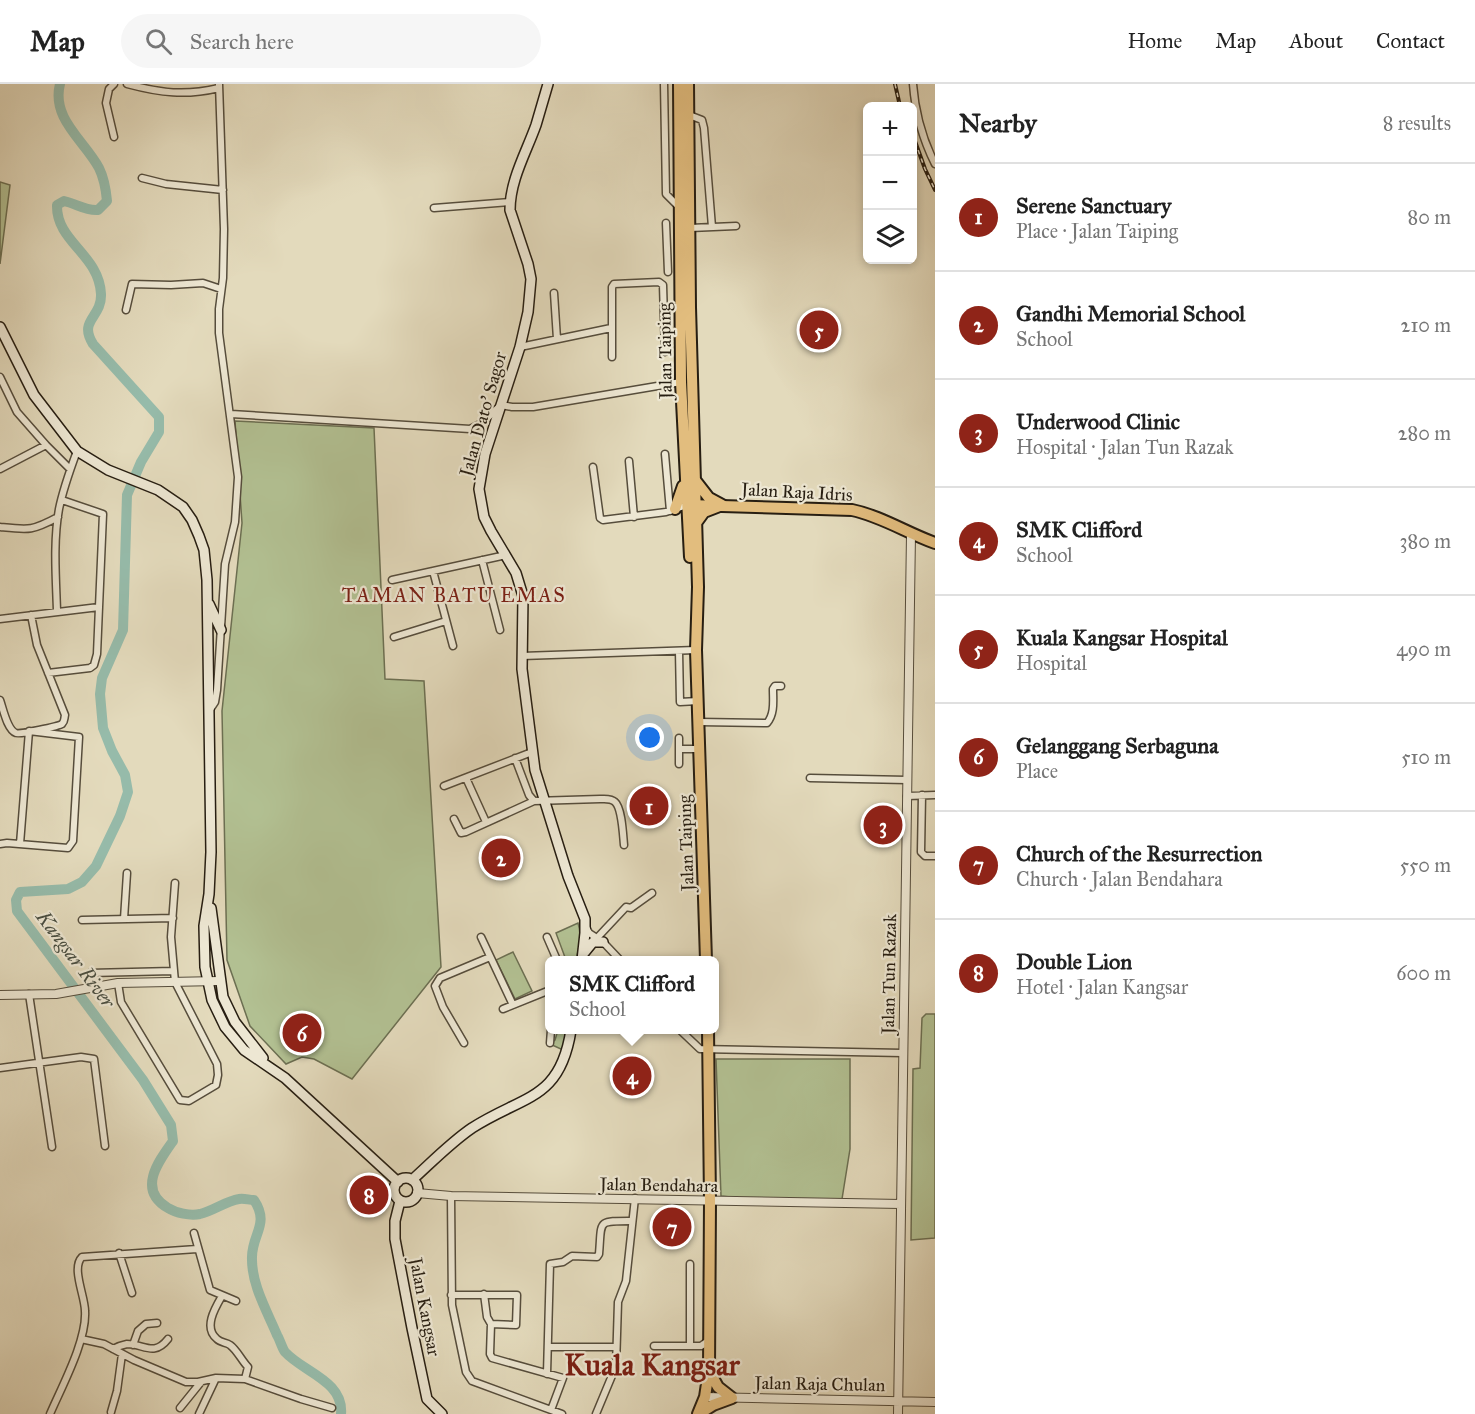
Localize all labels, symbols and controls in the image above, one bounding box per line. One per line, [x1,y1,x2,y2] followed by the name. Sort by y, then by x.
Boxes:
[121,14,541,68] search box
[30,24,85,59] text: Map
[142,25,175,58] icon: search
[190,28,294,55] text: Search here
[1127,28,1182,54] text: Home
[1215,28,1256,54] text: Map
[1289,28,1343,54] text: About
[1376,28,1445,54] text: Contact
[863,102,917,264] map controls
[863,102,917,156] button: +
[959,107,1037,139] text: Nearby
[1383,111,1451,135] text: 8 results
[863,156,917,210] button: −
[1016,192,1171,219] text: Serene Sanctuary
[975,205,982,229] text: 1
[1408,205,1451,229] text: 80 m
[863,210,917,264] button: layers
[1016,219,1178,243] text: Place · Jalan Taiping
[1016,300,1245,327] text: Gandhi Memorial School
[653,302,678,401] street label: Jalan Taiping
[800,308,838,352] pin: 5
[974,313,983,337] text: 2
[1401,313,1451,337] text: 210 m
[1016,327,1073,351] text: School
[454,349,512,481] street label: Jalan Dato' Sagor
[1016,408,1180,435] text: Underwood Clinic
[975,421,983,445] text: 3
[1398,421,1451,445] text: 280 m
[1016,435,1234,459] text: Hospital · Jalan Tun Razak
[739,478,853,507] street label: Jalan Raja Idris
[1016,516,1142,543] text: SMK Clifford
[973,529,984,553] text: 4
[1400,529,1451,553] text: 380 m
[1016,543,1073,567] text: School
[342,583,566,607] district label: TAMAN BATU EMAS
[1016,624,1228,651] text: Kuala Kangsar Hospital
[974,637,983,661] text: 5
[1396,637,1451,661] text: 490 m
[1016,651,1087,675] text: Hospital
[635,723,664,752] your location
[1016,732,1219,759] text: Gelanggang Serbaguna
[973,745,984,769] text: 6
[1401,745,1451,769] text: 510 m
[1016,759,1058,783] text: Place
[630,784,668,828] pin: 1
[673,794,700,894] street label: Jalan Taiping
[864,802,902,848] pin: 3
[482,836,520,880] pin: 2
[1016,840,1262,867] text: Church of the Resurrection
[973,853,984,877] text: 7
[1400,853,1451,877] text: 550 m
[1016,867,1223,891] text: Church · Jalan Bendahara
[31,905,121,1014] water label: Kangsar River
[877,913,902,1036] street label: Jalan Tun Razak
[1016,948,1132,975] text: Double Lion
[545,956,719,1034] popup
[973,961,984,985] text: 8
[1396,961,1451,985] text: 600 m
[569,970,695,997] text: SMK Clifford
[1016,975,1188,999] text: Hotel · Jalan Kangsar
[569,997,626,1021] text: School
[282,1010,322,1056] pin: 6
[612,1054,652,1098] pin: 4
[350,1172,388,1218] pin: 8
[598,1173,719,1198] street label: Jalan Bendahara
[652,1204,692,1250] pin: 7
[403,1254,445,1359] street label: Jalan Kangsar
[564,1347,741,1383] district label: Kuala Kangsar
[752,1372,886,1397] street label: Jalan Raja Chulan

